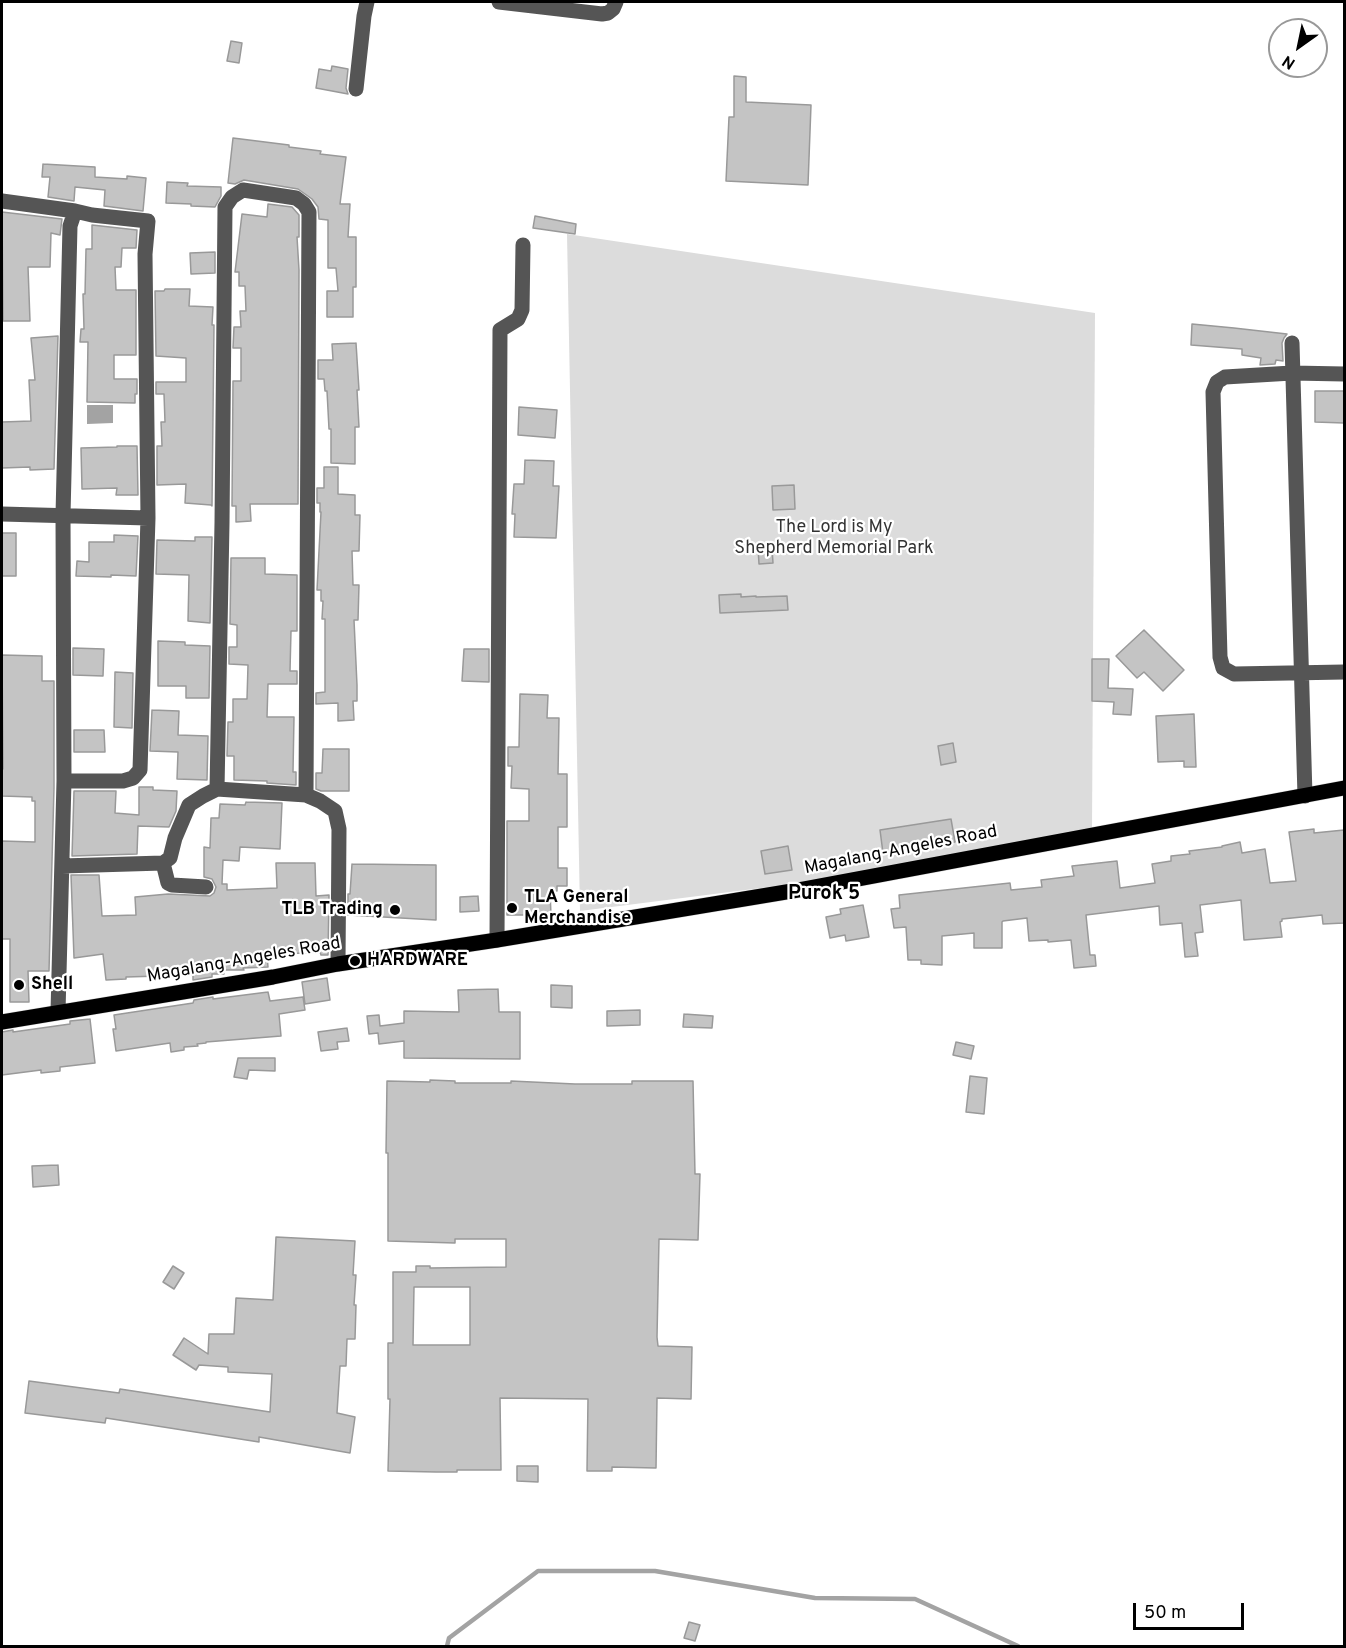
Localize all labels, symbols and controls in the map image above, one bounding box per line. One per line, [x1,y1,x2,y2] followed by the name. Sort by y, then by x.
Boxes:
[1268,18,1328,78] north arrow
[1279,50,1300,73] text: N
[734,517,934,560] park label: The Lord is My Shepherd Memorial Park
[803,822,999,880] street label: Magalang-Angeles Road
[788,883,860,907] district label: Purok 5
[524,887,631,930] place label: TLA General Merchandise
[281,899,383,921] place label: TLB Trading
[505,901,519,915] marker: TLA General Merchandise
[388,903,402,917] marker: TLB Trading
[146,933,342,989] street label: Magalang-Angeles Road
[367,950,468,972] place label: HARDWARE
[348,954,362,968] marker: HARDWARE
[31,974,73,996] place label: Shell
[12,978,26,992] marker: Shell
[1136,1591,1247,1629] scale bar
[1144,1602,1186,1625] text: 50 m

